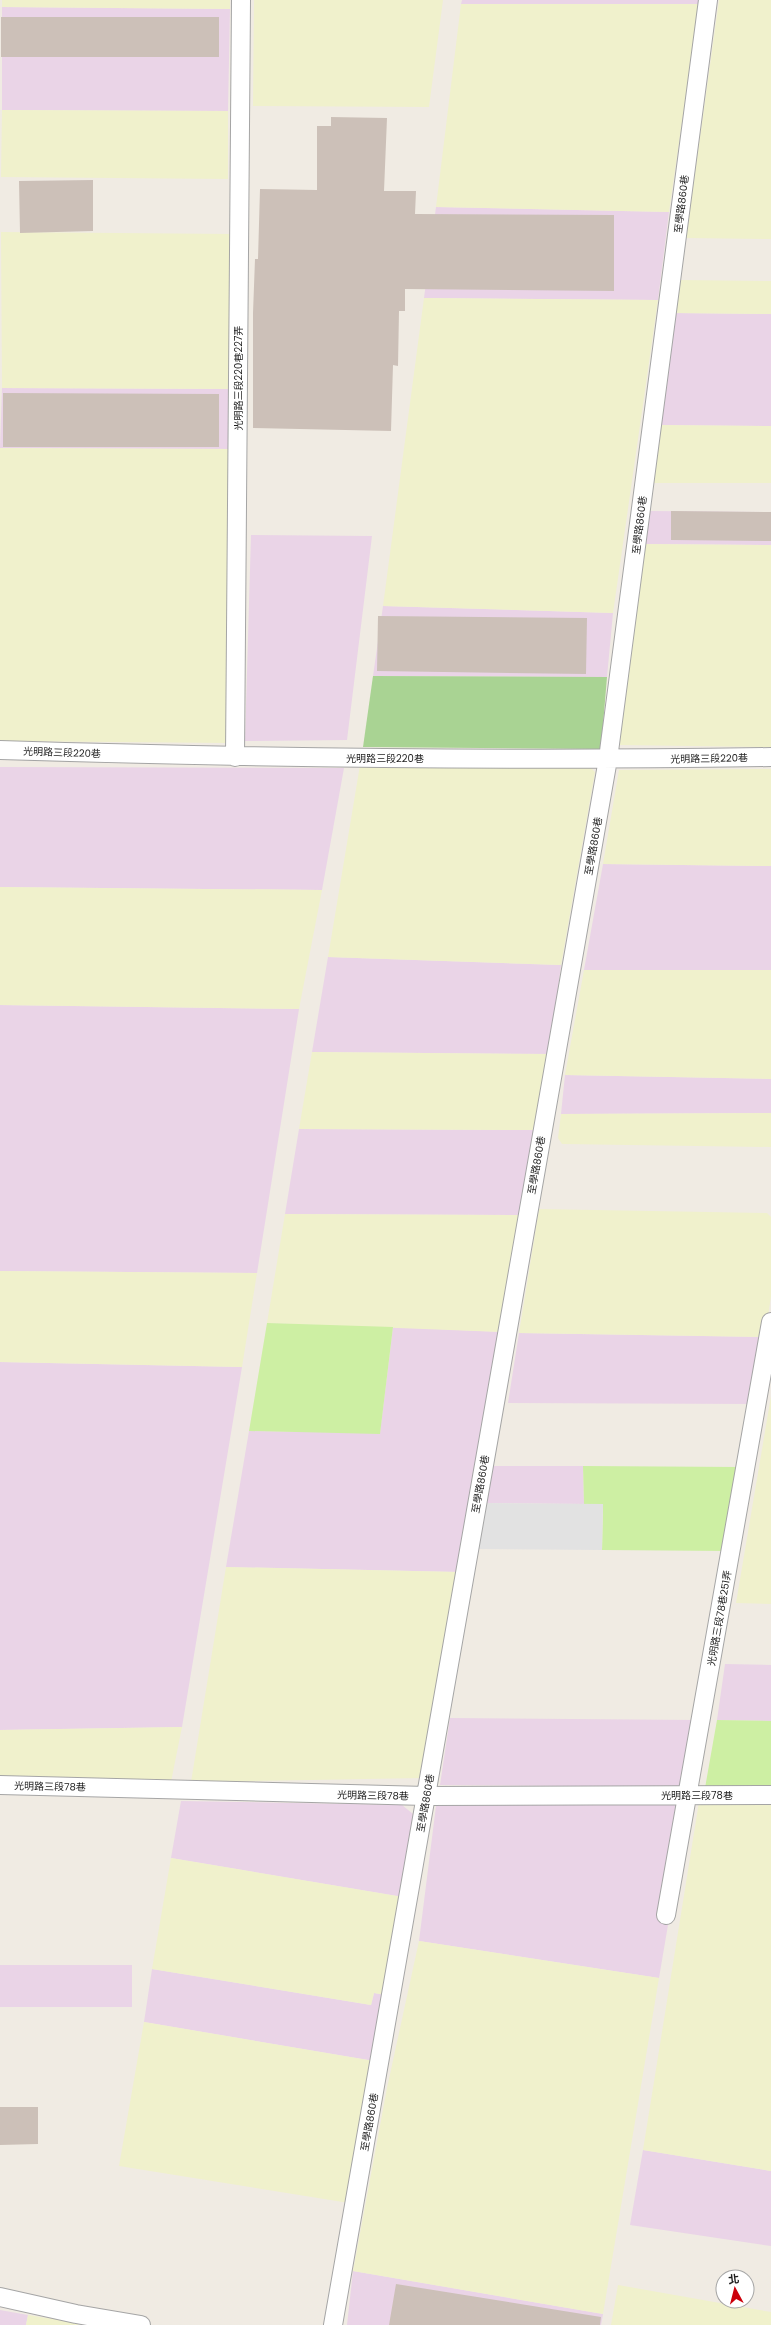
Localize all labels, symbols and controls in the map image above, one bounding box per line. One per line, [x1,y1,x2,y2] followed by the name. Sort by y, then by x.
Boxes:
[670,174,693,234] street label: 至學路860巷
[231,326,246,430] street label: 光明路三段220巷227弄
[628,495,651,555] street label: 至學路860巷
[23,744,101,761] street label: 光明路三段220巷
[670,750,748,767] street label: 光明路三段220巷
[346,751,424,766] street label: 光明路三段220巷
[581,816,606,876] street label: 至學路860巷
[524,1135,549,1195] street label: 至學路860巷
[468,1454,493,1514] street label: 至學路860巷
[704,1569,735,1667] street label: 光明路三段78巷251弄
[413,1773,438,1833] street label: 至學路860巷
[14,1778,86,1795] street label: 光明路三段78巷
[337,1787,409,1804] street label: 光明路三段78巷
[661,1788,733,1803] street label: 光明路三段78巷
[357,2092,382,2152] street label: 至學路860巷
[715,2269,755,2309] north arrow
[727,2270,740,2288] text: 北

